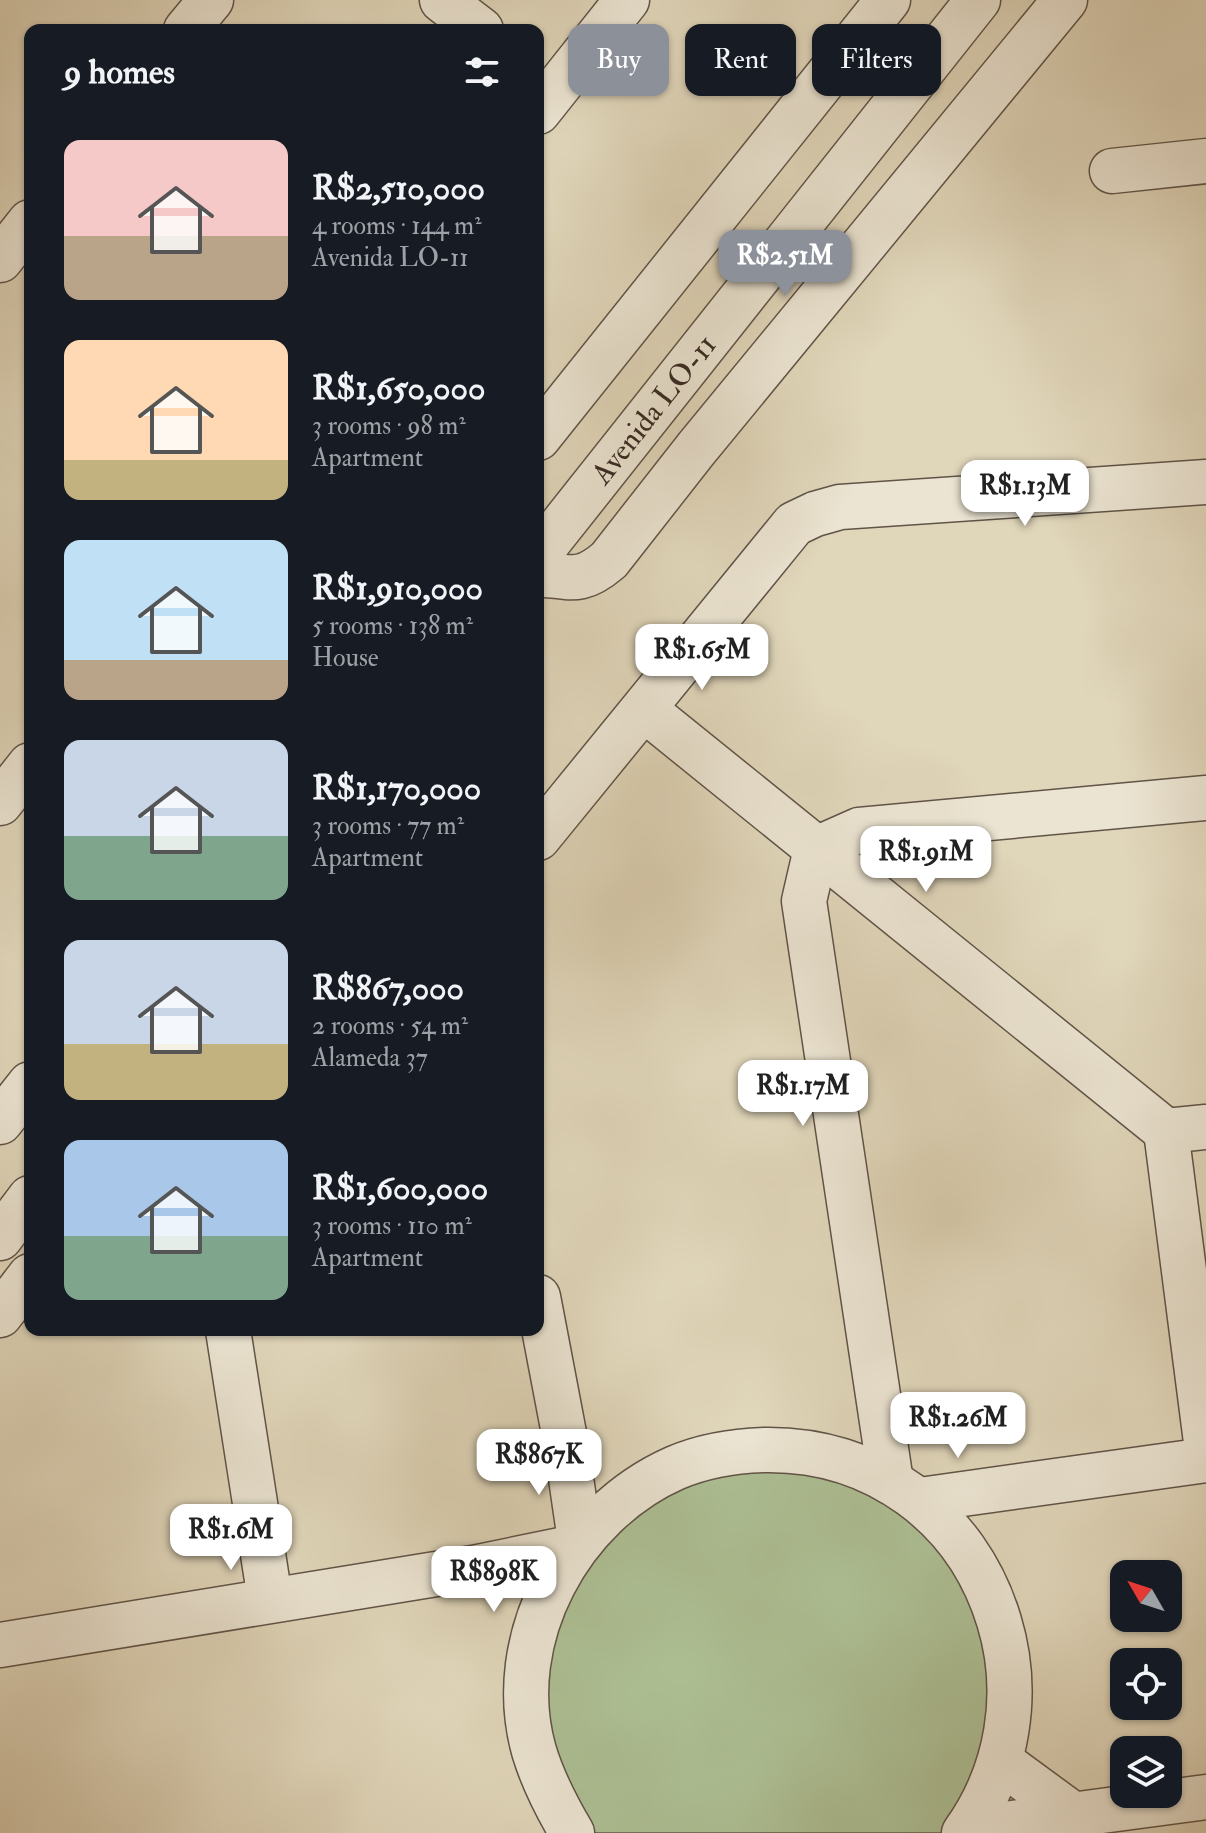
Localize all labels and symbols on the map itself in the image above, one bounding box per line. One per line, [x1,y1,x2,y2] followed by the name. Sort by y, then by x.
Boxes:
[711,230,859,298] pin: R$2.51M
[583,327,725,493] street label: Avenida LO-11
[951,460,1099,528] pin: R$1.13M
[628,624,776,692] pin: R$1.65M
[852,826,1000,894] pin: R$1.91M
[729,1060,877,1128] pin: R$1.17M
[884,1392,1032,1460] pin: R$1.26M
[474,1429,604,1497] pin: R$867K
[166,1504,296,1572] pin: R$1.6M
[429,1546,559,1614] pin: R$898K
[1110,1560,1182,1632] north arrow

